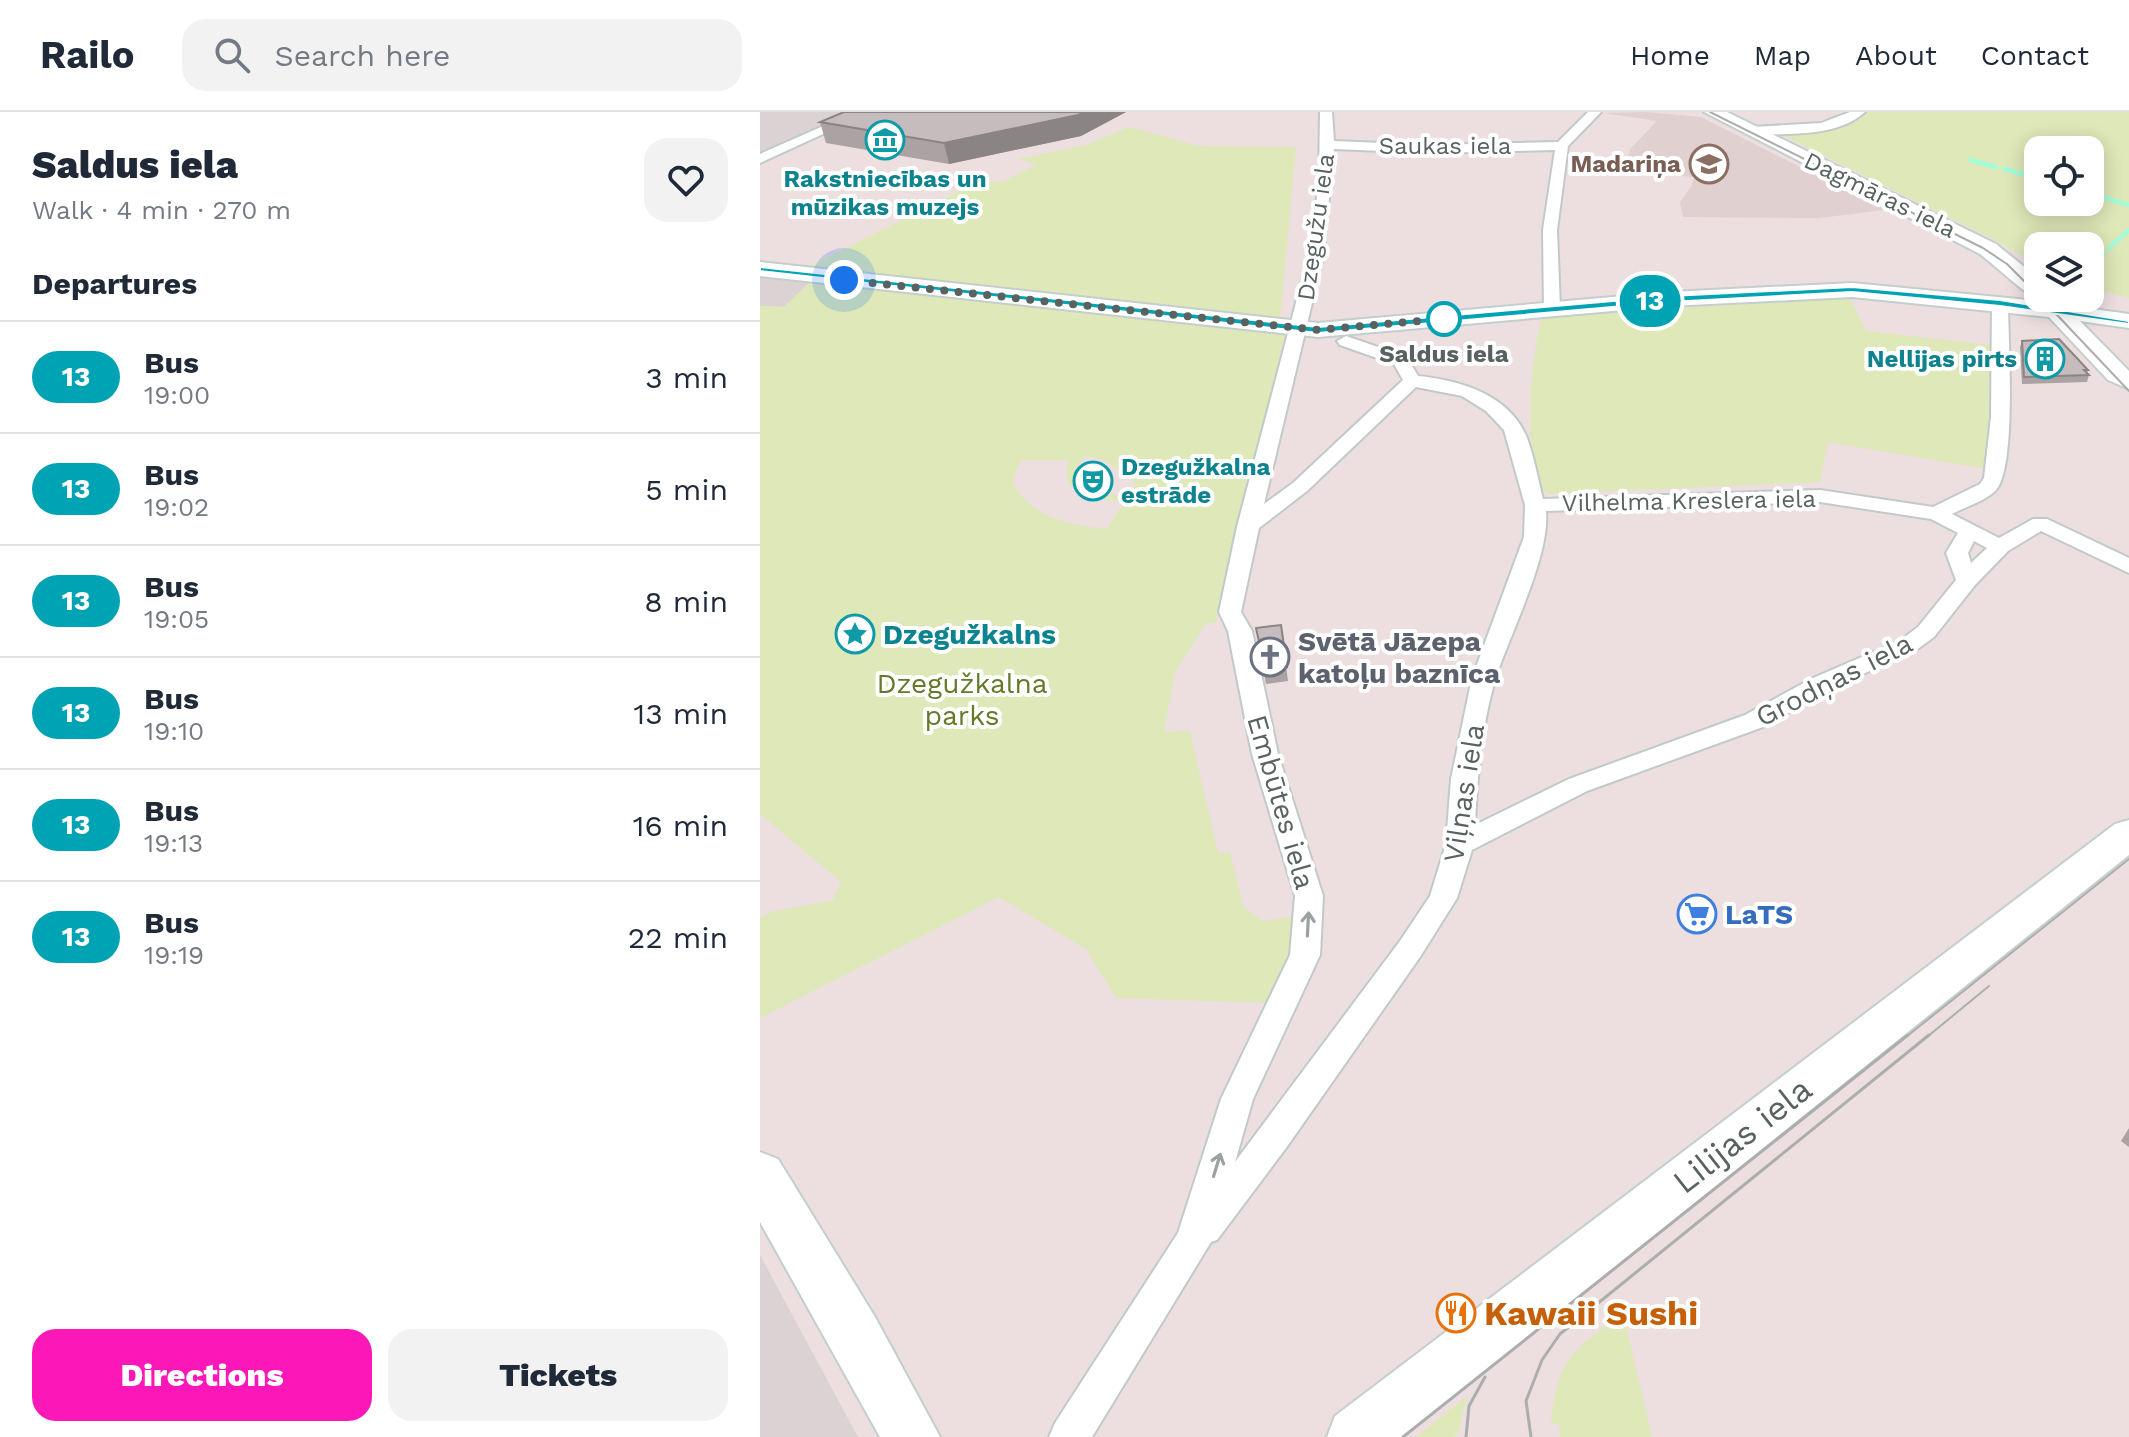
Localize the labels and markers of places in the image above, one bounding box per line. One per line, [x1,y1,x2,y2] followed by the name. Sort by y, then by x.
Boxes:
[864,119,906,161] museum icon: Rakstniecības un mūzikas muzejs
[1688,143,1730,185] school or university icon: Madariņa
[1570,150,1681,178] place label: Madariņa
[783,165,987,221] place label: Rakstniecības un mūzikas muzejs
[1427,302,1461,336] marker: Saldus iela
[2024,338,2066,380] building icon: Nellijas pirts
[1379,340,1509,368] place label: Saldus iela
[1867,345,2017,373] place label: Nellijas pirts
[1121,453,1271,509] place label: Dzegužkalna estrāde
[1072,460,1114,502] theatre icon: Dzegužkalna estrāde
[834,613,876,655] place icon: Dzegužkalns
[883,618,1056,651] place label: Dzegužkalns
[1298,625,1501,690] place label: Svētā Jāzepa katoļu baznīca
[1249,636,1291,678] church icon: Svētā Jāzepa katoļu baznīca
[1676,893,1718,935] supermarket icon: LaTS
[1725,898,1793,931] place label: LaTS
[1435,1292,1477,1334] restaurant icon: Kawaii Sushi
[1484,1293,1698,1333] place label: Kawaii Sushi

